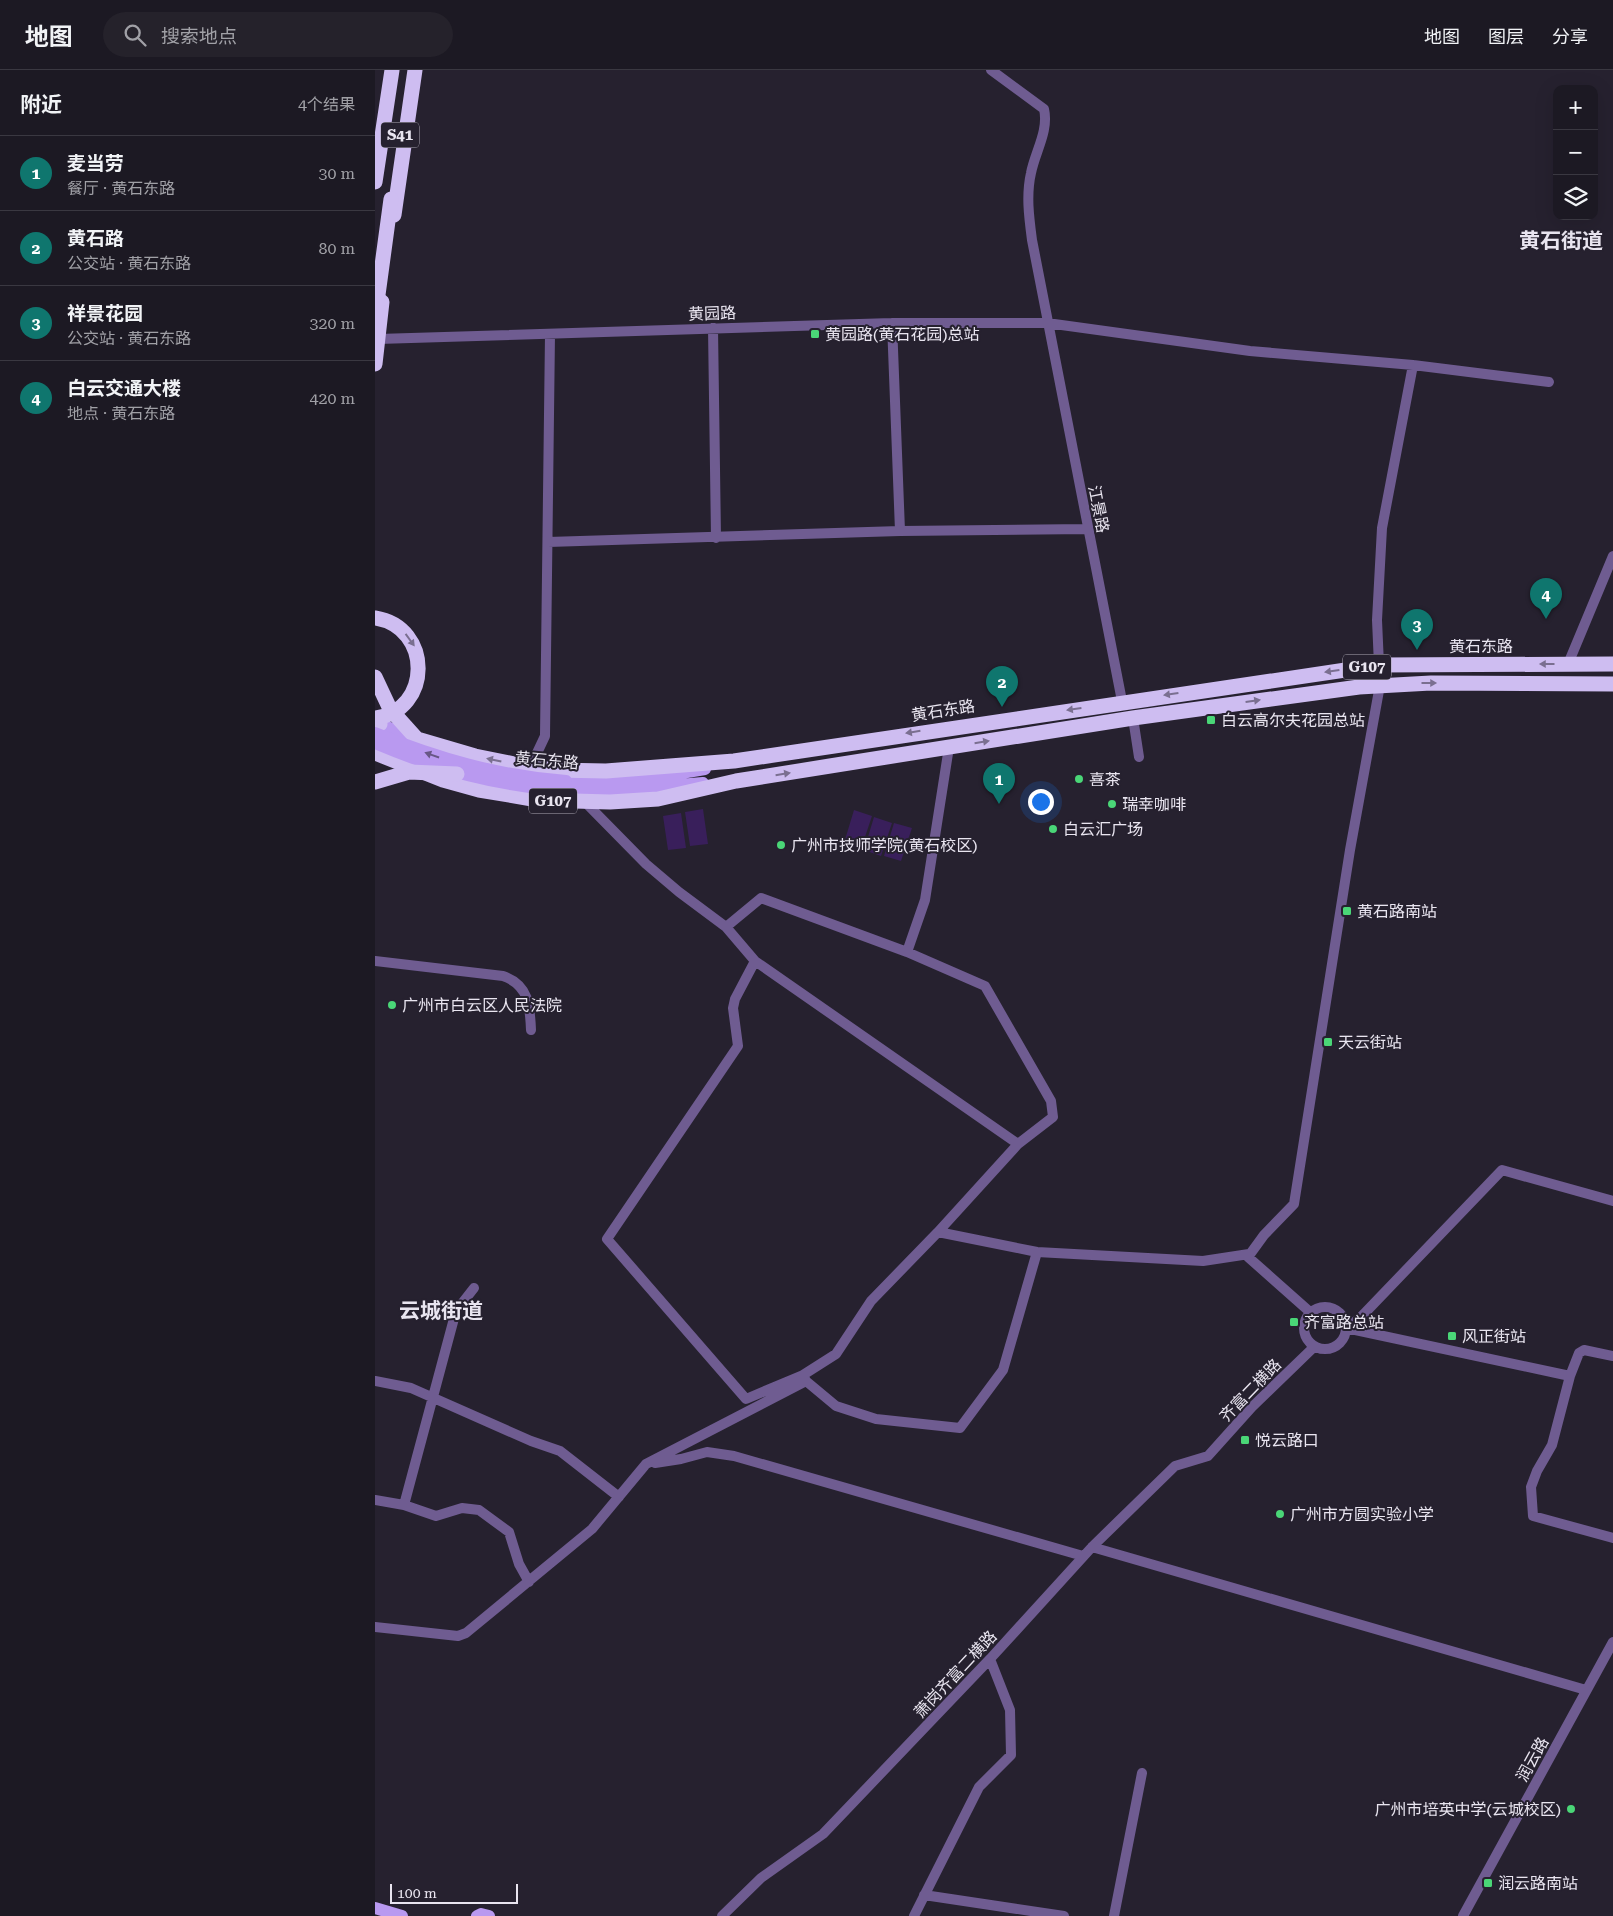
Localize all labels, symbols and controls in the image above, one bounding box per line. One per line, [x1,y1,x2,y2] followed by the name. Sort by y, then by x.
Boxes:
[103,12,453,57] search box
[121,21,149,49] icon: search
[25,23,73,51] text: 地图
[161,25,237,48] text: 搜索地点
[1424,26,1460,47] text: 地图
[1488,26,1524,47] text: 图层
[1552,26,1588,47] text: 分享
[1553,85,1598,220] map controls
[1553,85,1598,130] button: +
[20,93,62,117] text: 附近
[298,95,355,114] text: 4个结果
[381,122,419,148] road number: S41
[1553,130,1598,175] button: −
[67,152,124,175] text: 麦当劳
[32,164,40,183] text: 1
[318,164,355,183] text: 30 m
[1553,175,1598,220] button: layers
[67,179,175,198] text: 餐厅 · 黄石东路
[67,227,124,250] text: 黄石路
[1519,229,1603,253] district label: 黄石街道
[32,239,40,258] text: 2
[318,239,355,258] text: 80 m
[67,254,191,273] text: 公交站 · 黄石东路
[67,302,143,325] text: 祥景花园
[688,303,736,324] street label: 黄园路
[32,314,40,333] text: 3
[309,314,355,333] text: 320 m
[825,325,979,344] place label: 黄园路(黄石花园)总站
[809,328,821,340] marker: 黄园路(黄石花园)总站
[67,329,191,348] text: 公交站 · 黄石东路
[67,377,181,400] text: 白云交通大楼
[32,389,40,408] text: 4
[309,389,355,408] text: 420 m
[67,404,175,423] text: 地点 · 黄石东路
[1085,484,1112,534] street label: 江景路
[1530,578,1562,619] pin: 4
[1401,609,1433,650] pin: 3
[405,633,415,647] one-way arrow
[1449,637,1513,656] street label: 黄石东路
[1343,654,1391,680] road number: G107
[1539,660,1555,668] one-way arrow
[986,666,1018,707] pin: 2
[1324,667,1340,675] one-way arrow
[1421,679,1437,687] one-way arrow
[1163,690,1179,698] one-way arrow
[910,696,976,725] street label: 黄石东路
[1246,697,1262,705] one-way arrow
[1066,705,1082,713] one-way arrow
[1221,711,1365,730] place label: 白云高尔夫花园总站
[1205,714,1217,726] marker: 白云高尔夫花园总站
[905,729,921,737] one-way arrow
[975,738,991,746] one-way arrow
[514,748,580,773] street label: 黄石东路
[425,750,440,758] one-way arrow
[486,756,501,764] one-way arrow
[983,763,1015,804] pin: 1
[775,769,791,777] one-way arrow
[1089,770,1121,789] place label: 喜茶
[1073,773,1085,785] marker: 喜茶
[529,788,577,814] road number: G107
[1028,789,1054,815] your location
[1122,795,1186,814] place label: 瑞幸咖啡
[1106,798,1118,810] marker: 瑞幸咖啡
[1063,820,1143,839] place label: 白云汇广场
[1047,823,1059,835] marker: 白云汇广场
[791,836,977,855] place label: 广州市技师学院(黄石校区)
[775,839,787,851] marker: 广州市技师学院(黄石校区)
[1357,902,1437,921] place label: 黄石路南站
[1341,905,1353,917] marker: 黄石路南站
[402,996,562,1015] place label: 广州市白云区人民法院
[386,999,398,1011] marker: 广州市白云区人民法院
[1338,1033,1402,1052] place label: 天云街站
[1322,1036,1334,1048] marker: 天云街站
[399,1299,483,1323] district label: 云城街道
[1304,1313,1384,1332] place label: 齐富路总站
[1288,1316,1300,1328] marker: 齐富路总站
[1462,1327,1526,1346] place label: 风正街站
[1446,1330,1458,1342] marker: 风正街站
[1216,1355,1285,1426] street label: 齐富二横路
[1255,1431,1319,1450] place label: 悦云路口
[1239,1434,1251,1446] marker: 悦云路口
[1290,1505,1434,1524] place label: 广州市方圆实验小学
[1274,1508,1286,1520] marker: 广州市方圆实验小学
[910,1627,1001,1722] street label: 萧岗齐富二横路
[1512,1734,1552,1785] street label: 润云路
[1375,1800,1561,1819] place label: 广州市培英中学(云城校区)
[1565,1803,1577,1815] marker: 广州市培英中学(云城校区)
[1498,1874,1578,1893] place label: 润云路南站
[1482,1877,1494,1889] marker: 润云路南站
[390,1881,517,1904] scale bar
[397,1885,437,1901] text: 100 m

